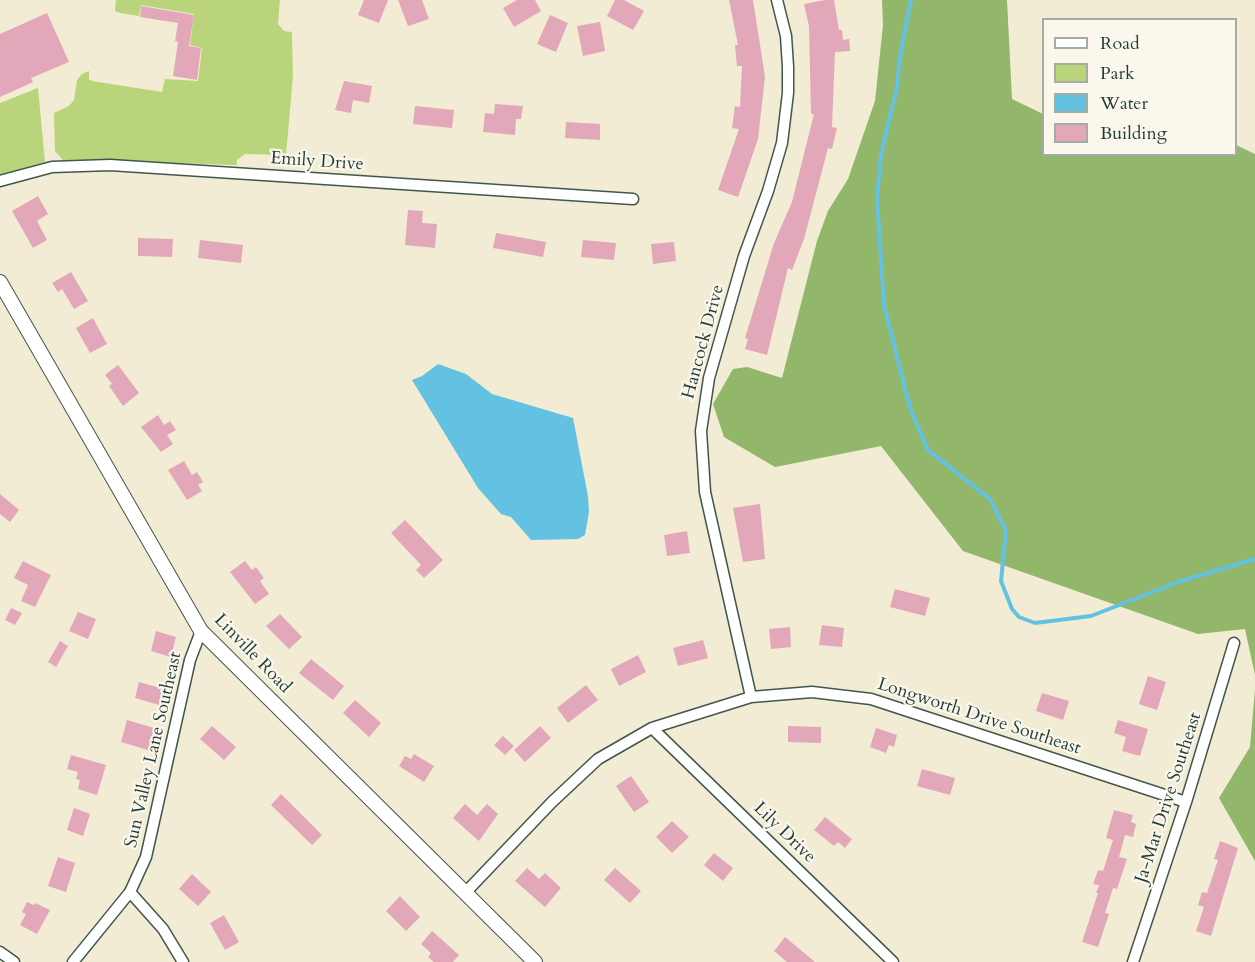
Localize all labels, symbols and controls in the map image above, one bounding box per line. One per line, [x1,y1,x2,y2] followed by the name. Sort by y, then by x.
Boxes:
[1042,18,1237,156] legend
[1100,31,1140,56] text: Road
[1100,61,1135,86] text: Park
[1100,91,1148,116] text: Water
[1100,121,1167,146] text: Building
[269,148,365,176] street label: Emily Drive
[678,283,730,401] street label: Hancock Drive
[209,610,295,698] street label: Linville Road
[121,650,187,850] street label: Sun Valley Lane Southeast
[875,674,1083,760] street label: Longworth Drive Southeast
[1131,710,1207,886] street label: Ja-Mar Drive Southeast
[748,798,820,868] street label: Lily Drive

